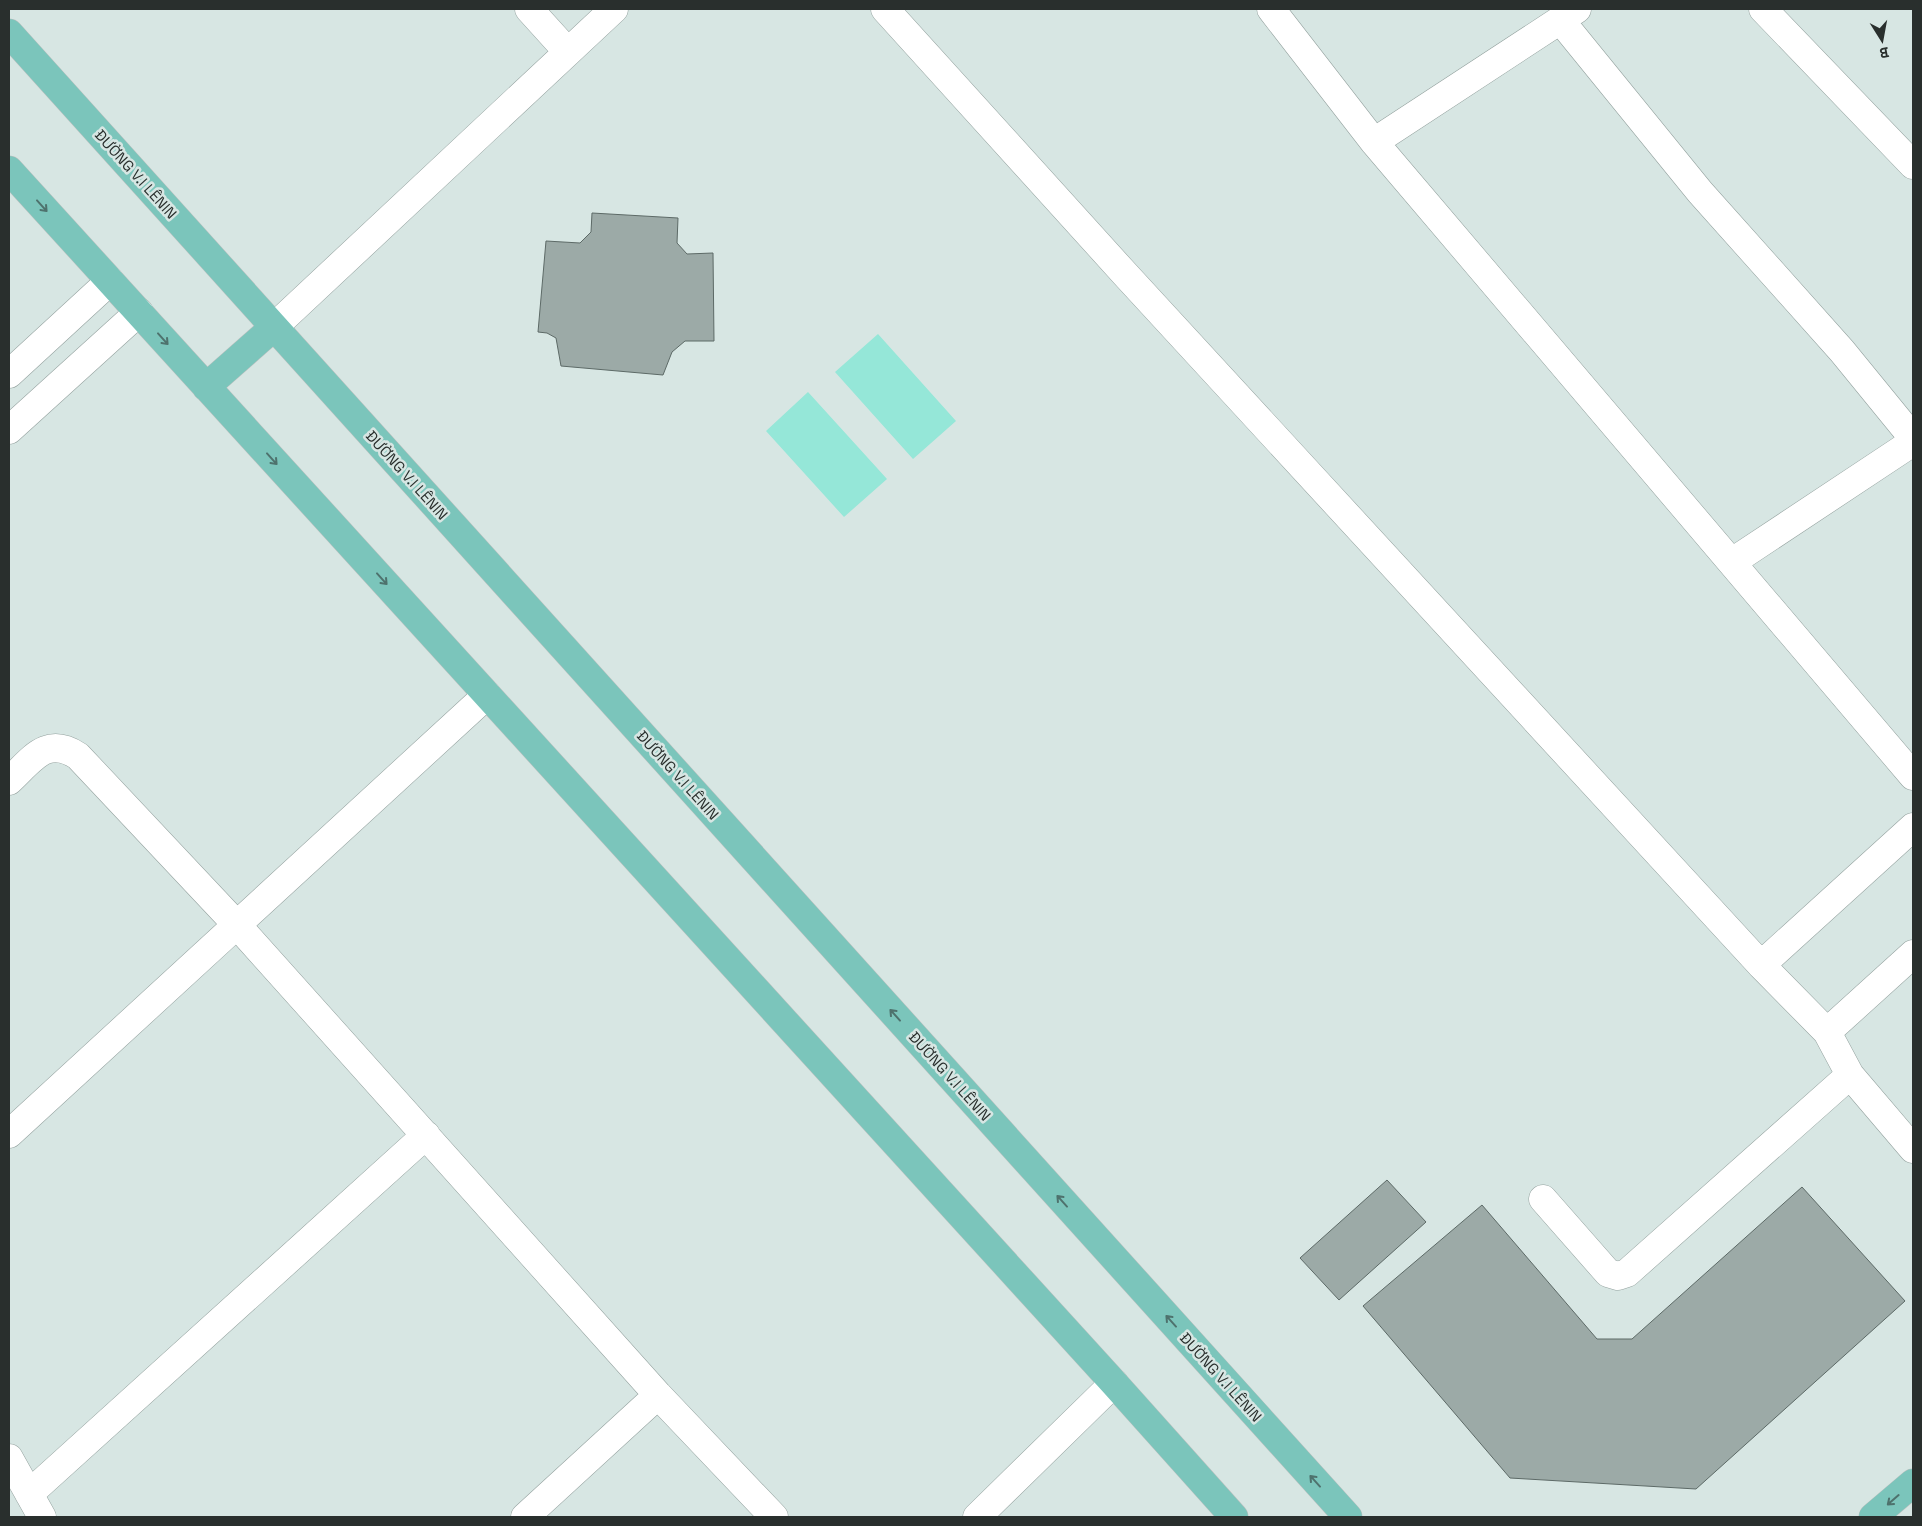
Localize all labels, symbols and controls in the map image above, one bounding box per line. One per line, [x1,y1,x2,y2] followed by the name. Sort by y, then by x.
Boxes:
[1857,15,1907,65] north arrow
[1878,43,1891,62] text: B
[91,125,181,223] street label: ĐƯỜNG V.I LÊNIN
[36,199,47,212] one-way arrow
[157,333,169,345] one-way arrow
[362,426,452,524] street label: ĐƯỜNG V.I LÊNIN
[266,453,278,466] one-way arrow
[376,573,387,586] one-way arrow
[633,726,723,824] street label: ĐƯỜNG V.I LÊNIN
[889,1009,901,1022] one-way arrow
[905,1027,995,1125] street label: ĐƯỜNG V.I LÊNIN
[1057,1194,1068,1207] one-way arrow
[1165,1315,1177,1328] one-way arrow
[1176,1328,1266,1426] street label: ĐƯỜNG V.I LÊNIN
[1310,1475,1321,1488] one-way arrow
[1887,1494,1900,1505] one-way arrow

